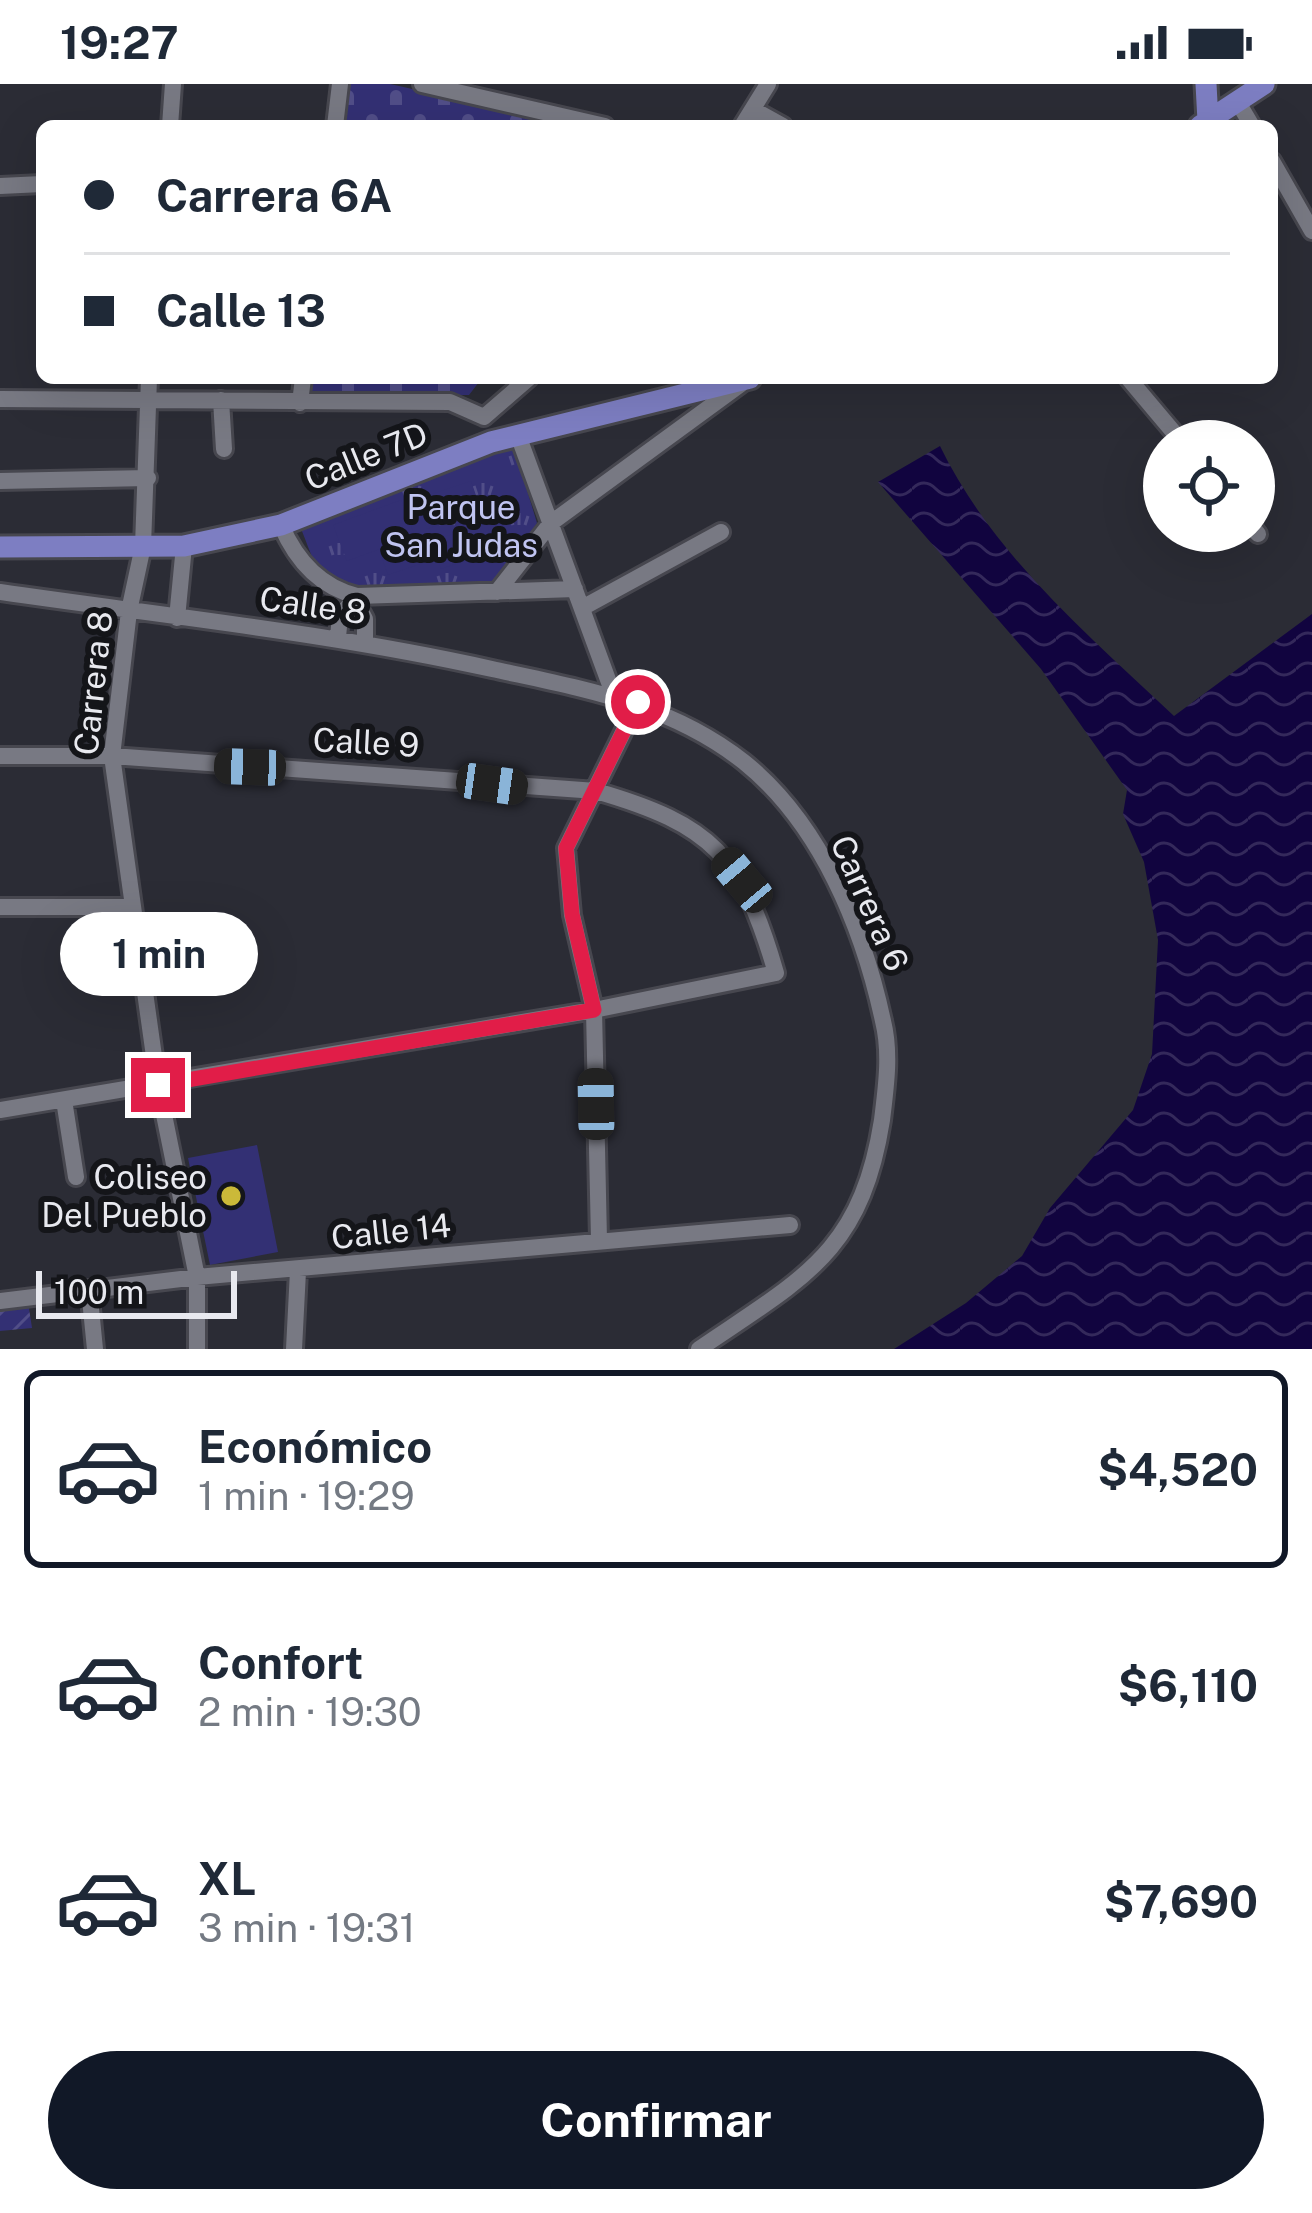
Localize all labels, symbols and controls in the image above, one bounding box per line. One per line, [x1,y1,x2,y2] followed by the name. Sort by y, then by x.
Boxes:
[60,16,179,69] text: 19:27
[156,169,392,222] text: Carrera 6A
[156,284,326,337] text: Calle 13
[299,414,433,498] street label: Calle 7D
[1143,420,1275,552] map controls
[1143,420,1275,552] button: locate
[384,488,538,564] park label: Parque San Judas
[257,579,369,631] street label: Calle 8
[67,609,119,757] street label: Carrera 8
[611,675,665,729] route start
[312,720,420,764] street label: Calle 9
[213,748,287,786] car
[454,761,530,807] car
[823,829,917,977] street label: Carrera 6
[705,841,779,919] car
[59,911,257,995] callout: 1 min
[112,931,206,977] text: 1 min
[131,1058,185,1112] route end
[577,1068,615,1140] car
[41,1158,207,1234] place label: Coliseo Del Pueblo
[218,1183,244,1209] marker: Coliseo Del Pueblo
[329,1206,453,1256] street label: Calle 14
[36,1265,237,1318] scale bar
[54,1273,144,1311] text: 100 m
[54,1415,162,1523] icon: car
[198,1420,432,1473] text: Económico
[1097,1443,1258,1496] text: $4,520
[198,1473,415,1519] text: 1 min · 19:29
[54,1631,162,1739] icon: car
[198,1636,363,1689] text: Confort
[1118,1659,1258,1712] text: $6,110
[198,1689,422,1735] text: 2 min · 19:30
[54,1847,162,1955] icon: car
[198,1852,256,1905] text: XL
[1104,1875,1258,1928] text: $7,690
[198,1905,415,1951] text: 3 min · 19:31
[48,2051,1264,2189] button: Confirmar

